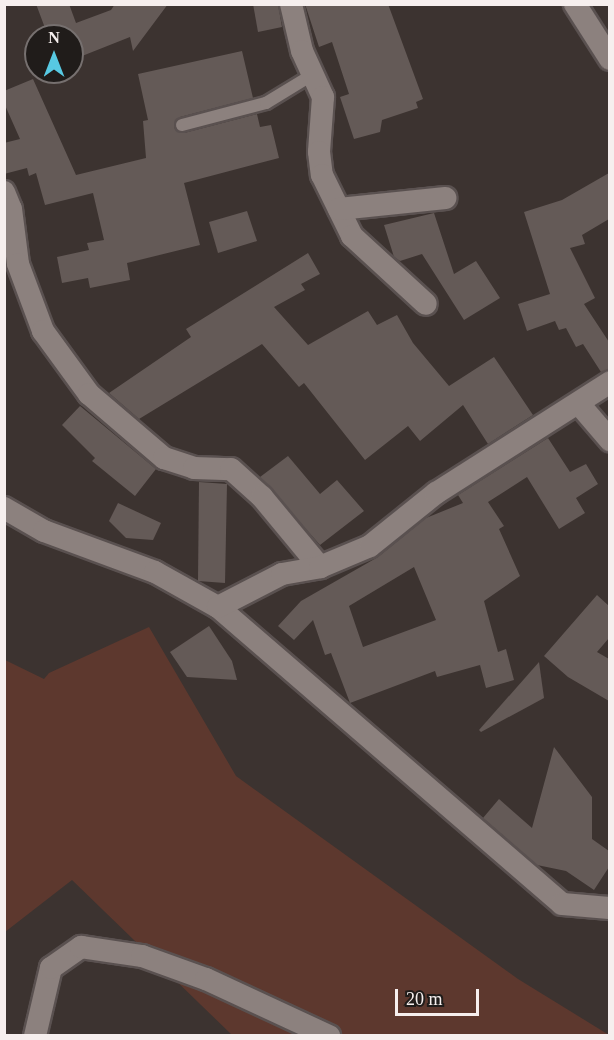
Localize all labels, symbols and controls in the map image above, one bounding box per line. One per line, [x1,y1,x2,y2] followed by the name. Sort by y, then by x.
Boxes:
[24,24,84,84] north arrow
[48,29,60,46] text: N
[398,977,482,1015] scale bar
[406,989,443,1009] text: 20 m

